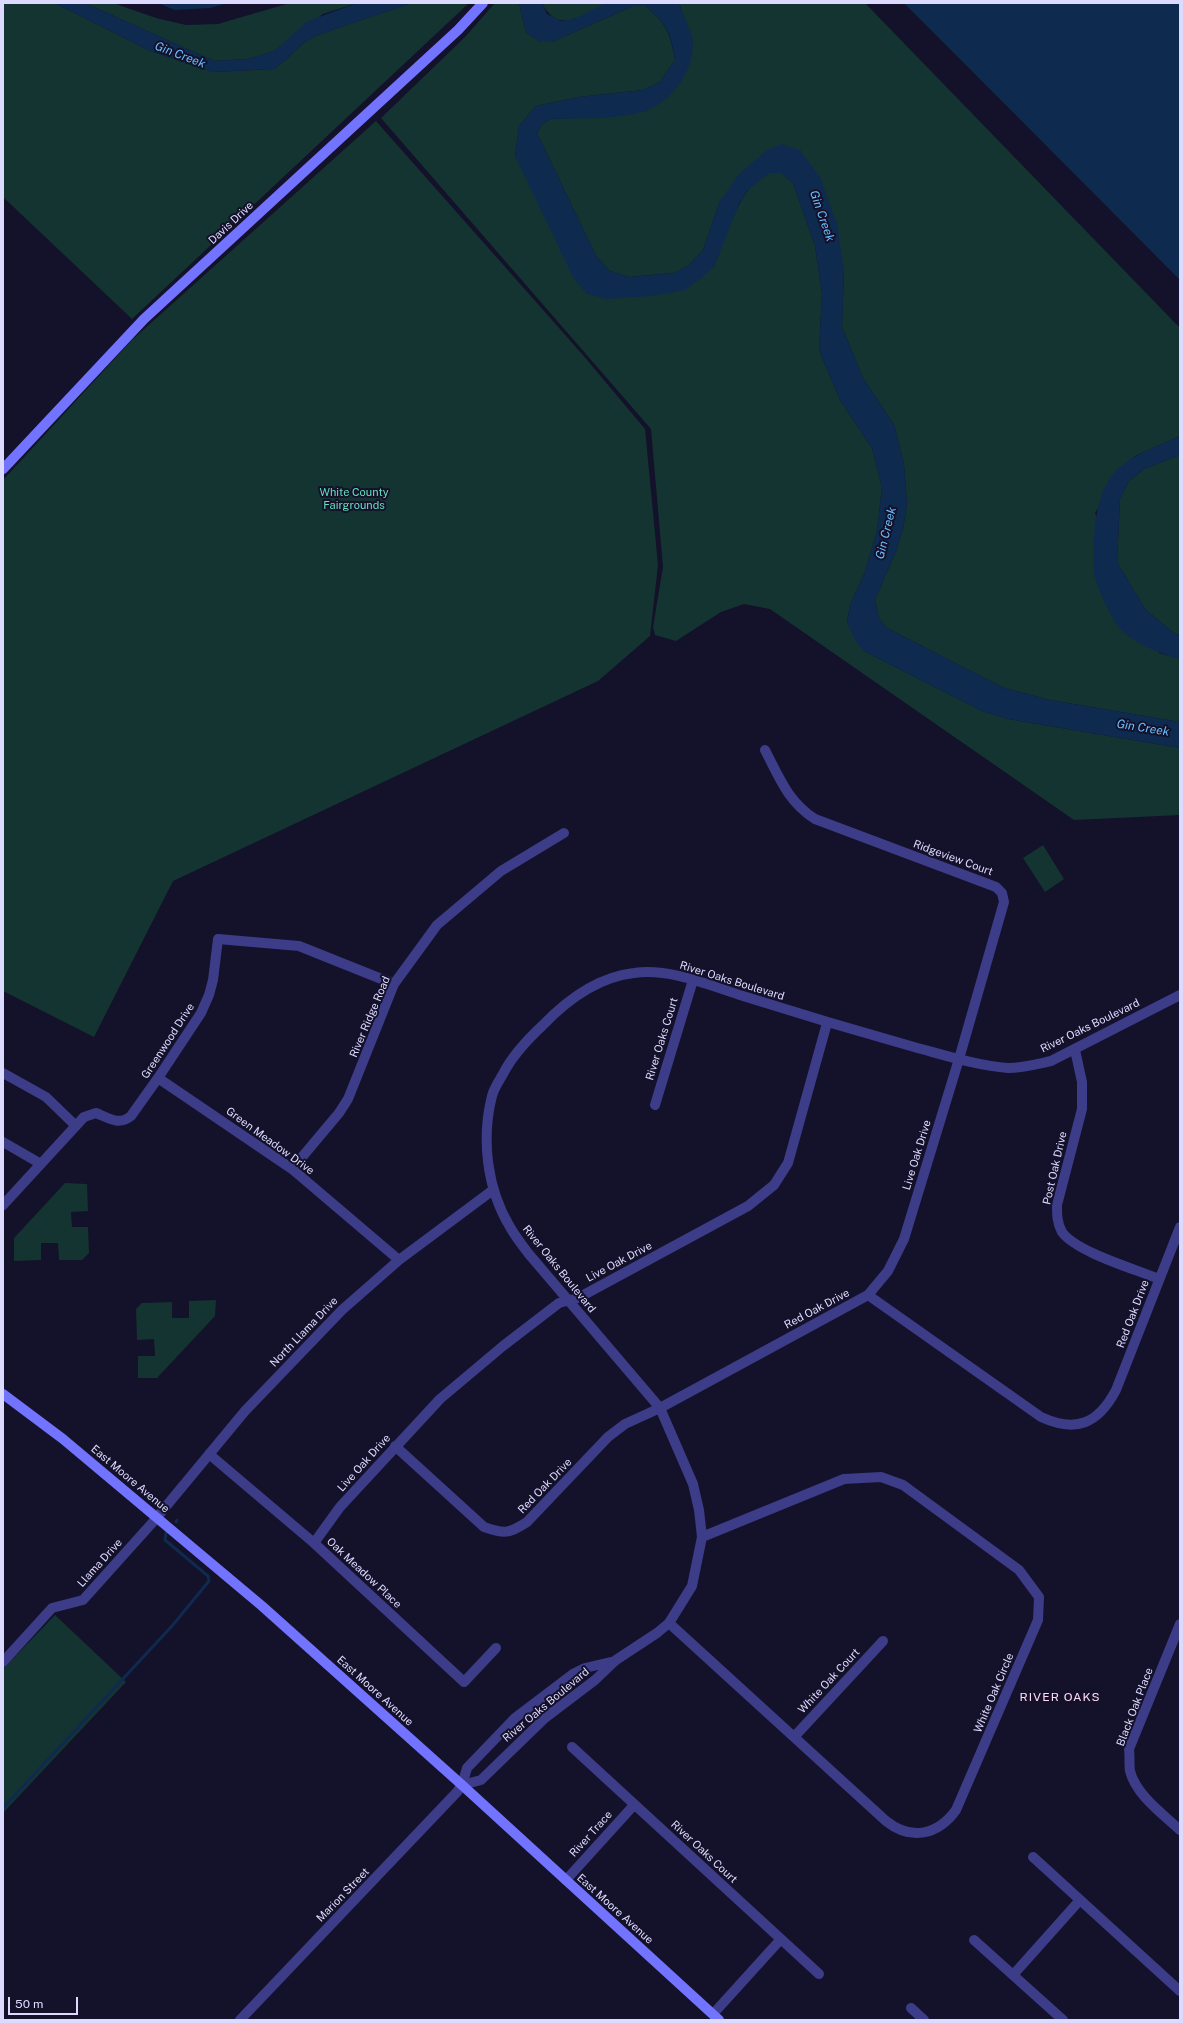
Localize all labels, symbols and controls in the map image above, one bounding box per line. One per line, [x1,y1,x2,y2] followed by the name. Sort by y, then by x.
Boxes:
[153,39,207,71] water label: Gin Creek
[807,189,837,243] water label: Gin Creek
[206,199,256,247] street label: Davis Drive
[319,486,389,512] park label: White County Fairgrounds
[873,506,899,560] water label: Gin Creek
[1116,717,1170,739] water label: Gin Creek
[911,837,995,879] street label: Ridgeview Court
[678,959,786,1003] street label: River Oaks Boulevard
[347,974,393,1060] street label: River Ridge Road
[643,996,681,1082] street label: River Oaks Court
[1038,996,1142,1056] street label: River Oaks Boulevard
[139,1001,197,1081] street label: Greenwood Drive
[223,1105,317,1177] street label: Green Meadow Drive
[900,1118,934,1192] street label: Live Oak Drive
[1040,1130,1070,1206] street label: Post Oak Drive
[520,1223,598,1315] street label: River Oaks Boulevard
[584,1239,654,1285] street label: Live Oak Drive
[1114,1278,1152,1350] street label: Red Oak Drive
[782,1286,852,1332] street label: Red Oak Drive
[267,1294,341,1370] street label: North Llama Drive
[335,1432,393,1494] street label: Live Oak Drive
[88,1442,172,1516] street label: East Moore Avenue
[515,1456,575,1516] street label: Red Oak Drive
[324,1535,404,1611] street label: Oak Meadow Place
[75,1536,125,1590] street label: Llama Drive
[795,1646,863,1716] street label: White Oak Court
[971,1651,1017,1735] street label: White Oak Circle
[334,1653,416,1729] street label: East Moore Avenue
[500,1665,592,1745] street label: River Oaks Boulevard
[1114,1666,1156,1748] street label: Black Oak Place
[1020,1690,1100,1704] district label: RIVER OAKS
[567,1808,615,1860] street label: River Trace
[668,1818,740,1886] street label: River Oaks Court
[314,1865,372,1925] street label: Marion Street
[574,1871,656,1947] street label: East Moore Avenue
[10,1989,80,2015] scale bar
[15,1997,43,2011] text: 50 m

